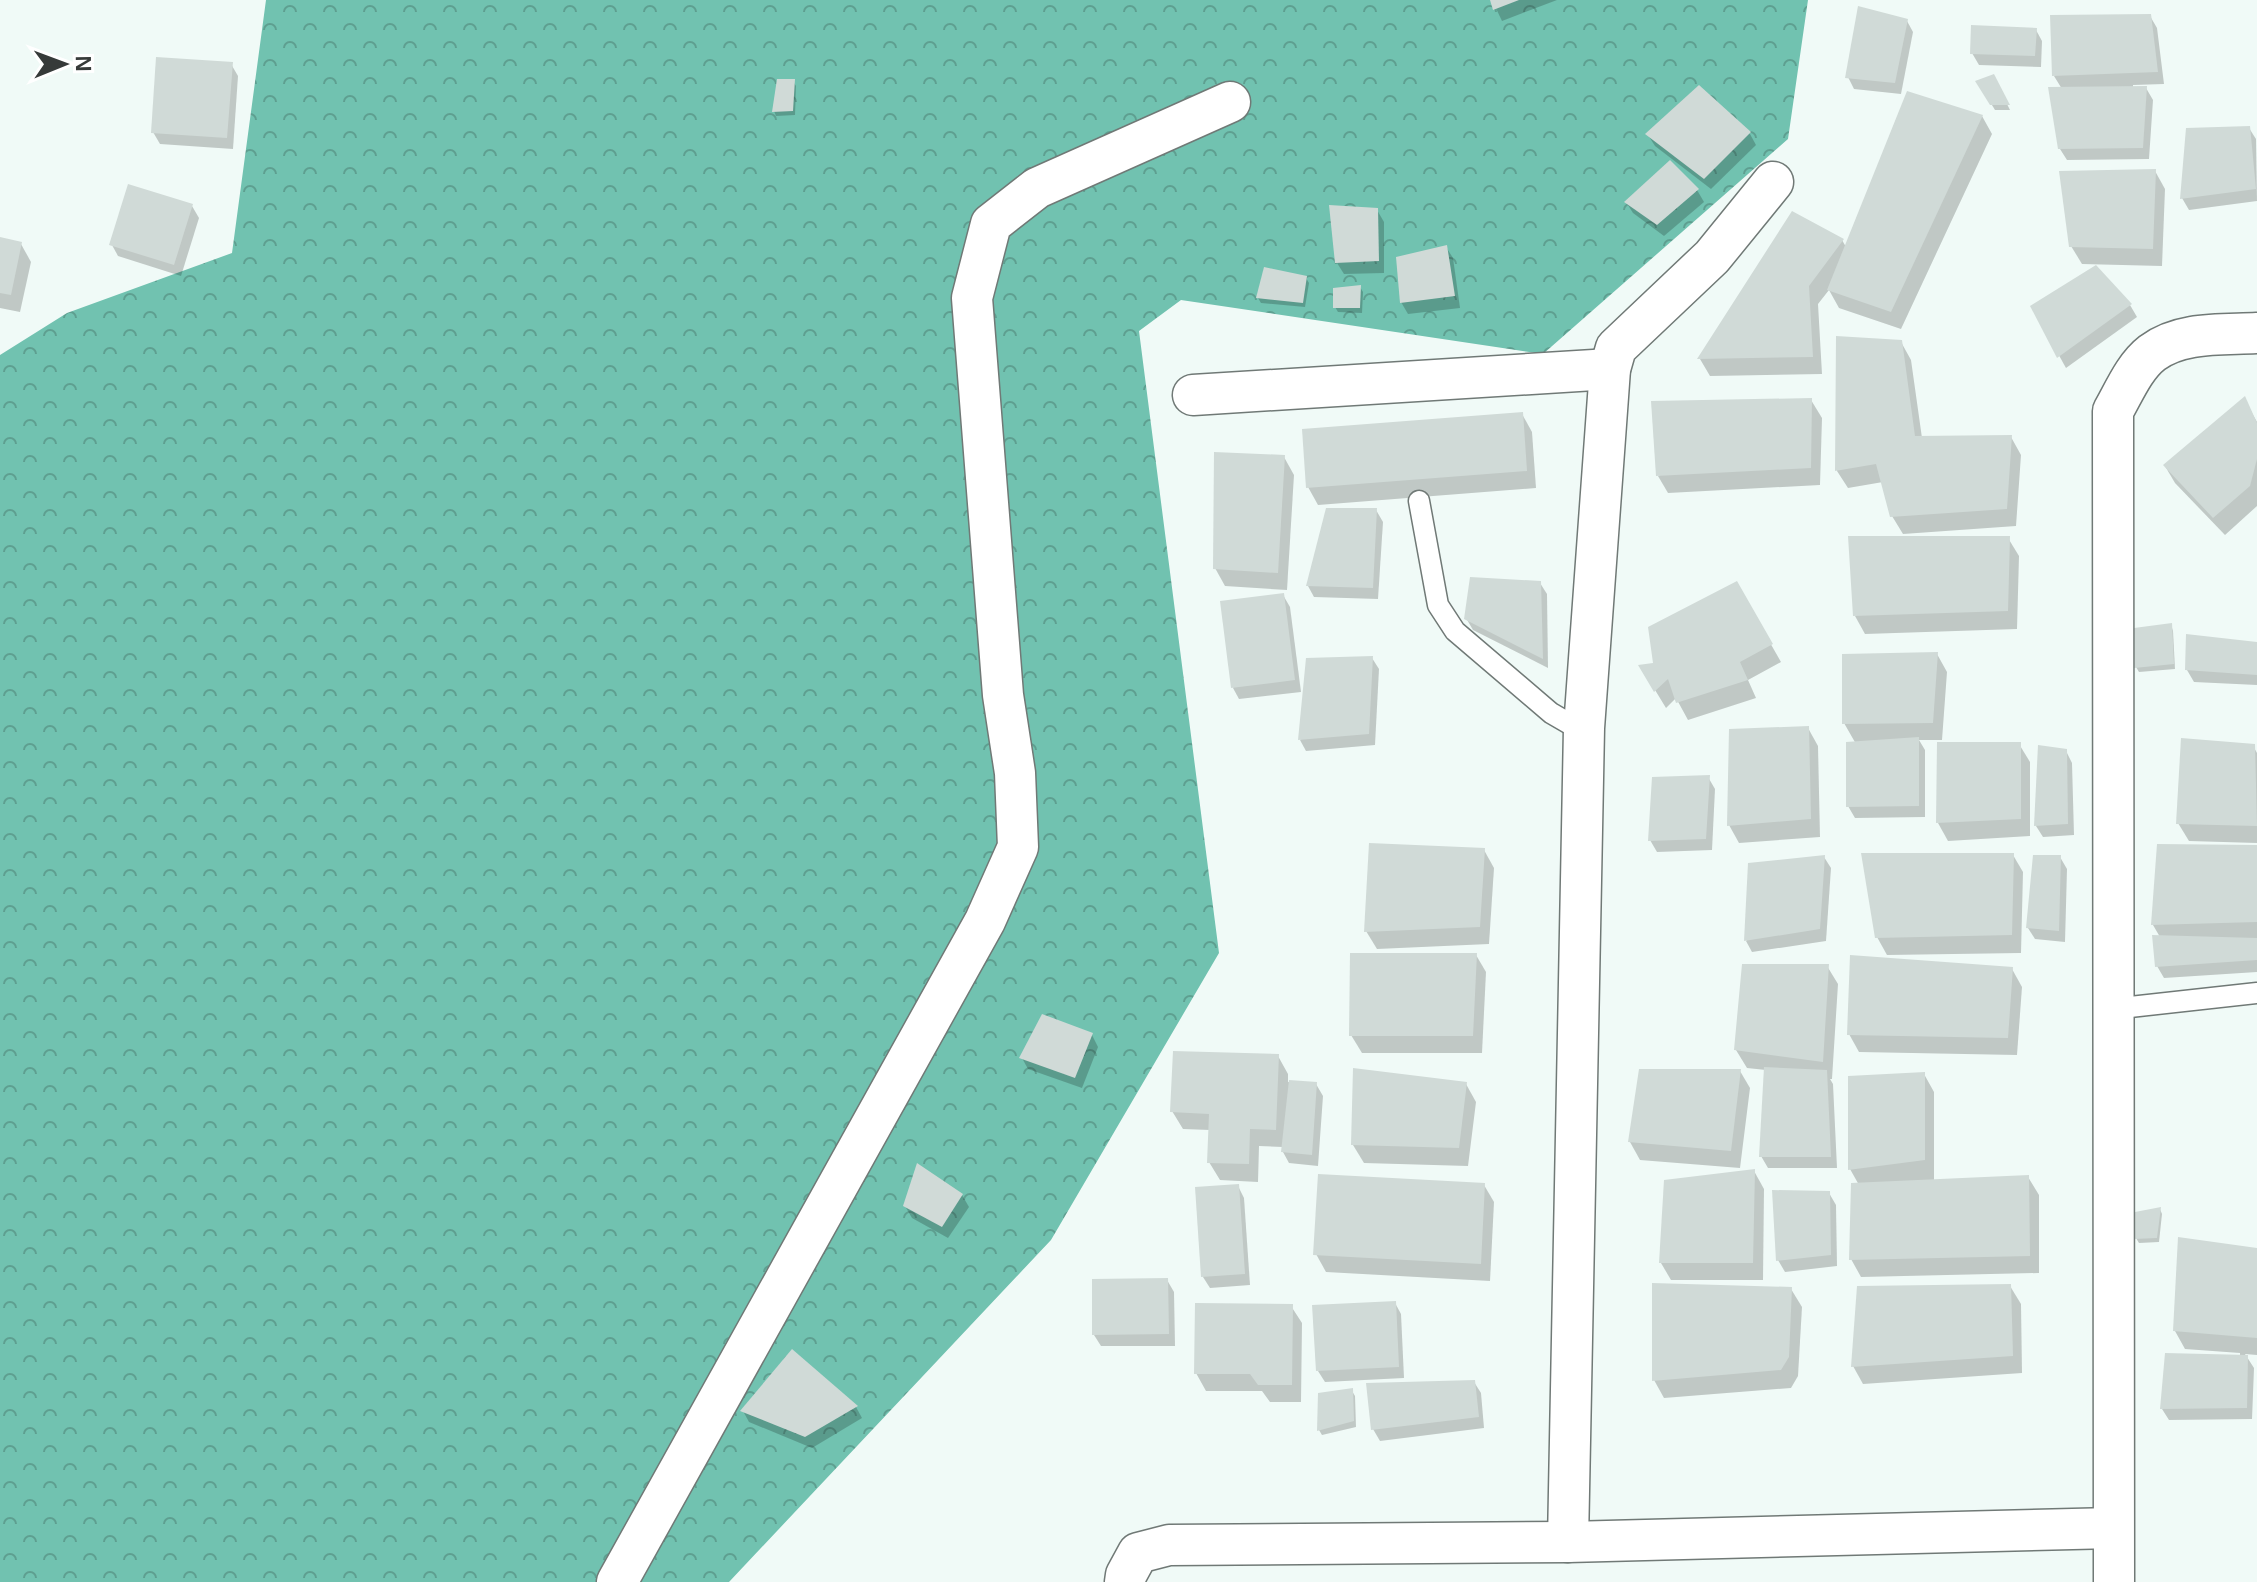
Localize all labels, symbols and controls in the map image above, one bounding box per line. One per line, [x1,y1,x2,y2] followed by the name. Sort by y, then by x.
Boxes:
[24,24,104,104] north arrow
[71,55,96,72] text: N

